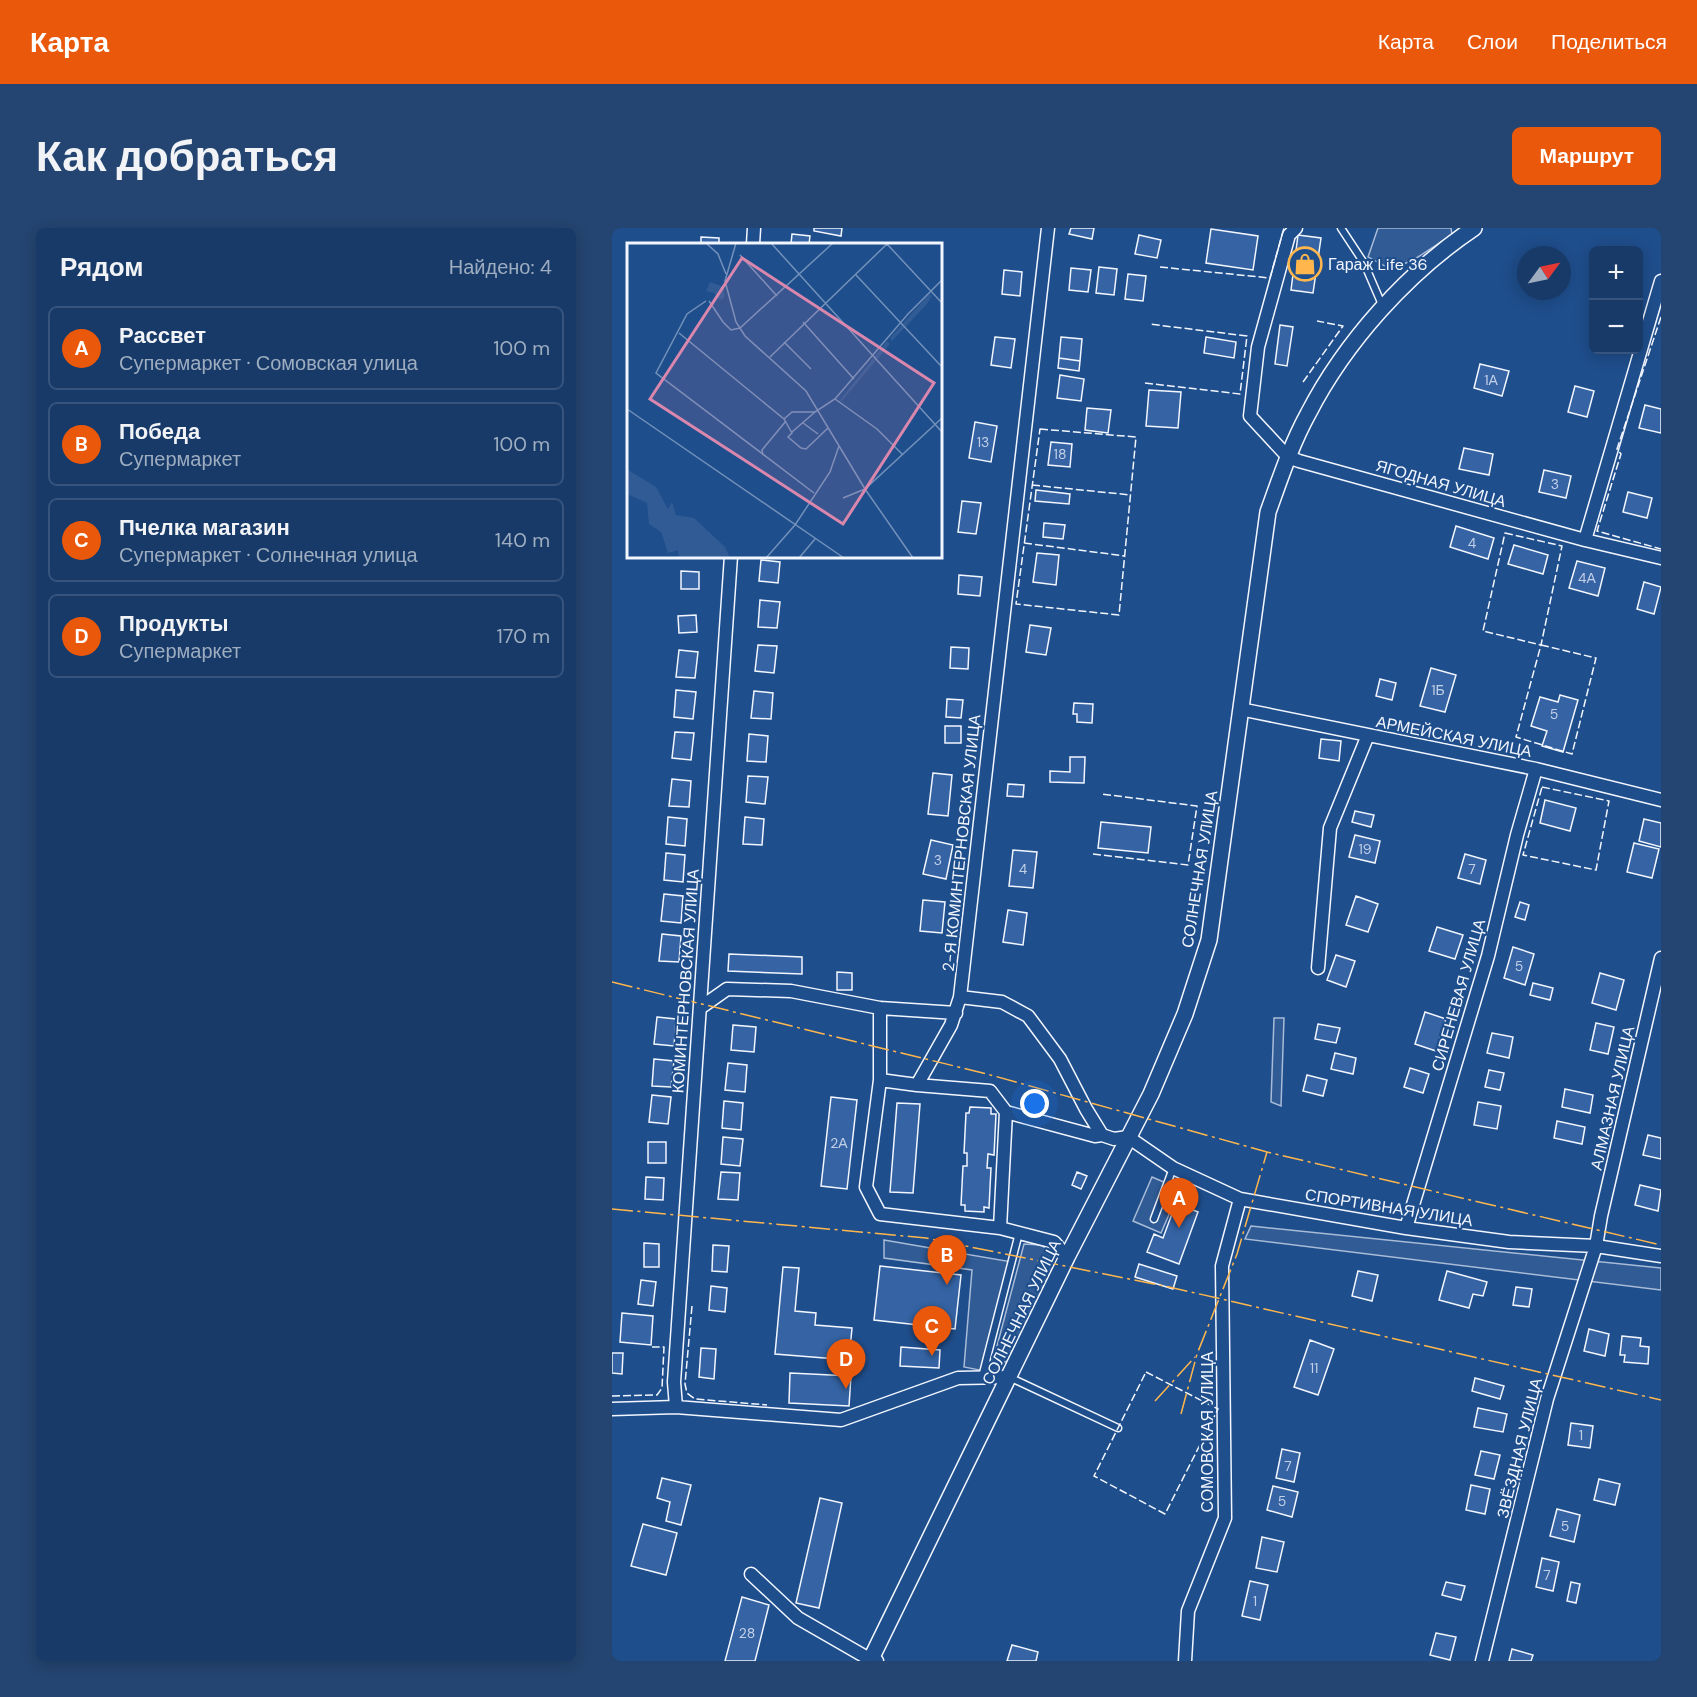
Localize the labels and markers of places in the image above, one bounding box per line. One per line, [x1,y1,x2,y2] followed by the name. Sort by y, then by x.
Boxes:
[1287,246,1323,282] shop icon: Гараж Life 36
[1328,254,1428,275] place label: Гараж Life 36
[1160,1178,1198,1228] pin: A
[928,1236,966,1285] pin: B
[912,1306,952,1356] pin: C
[826,1340,866,1389] pin: D

